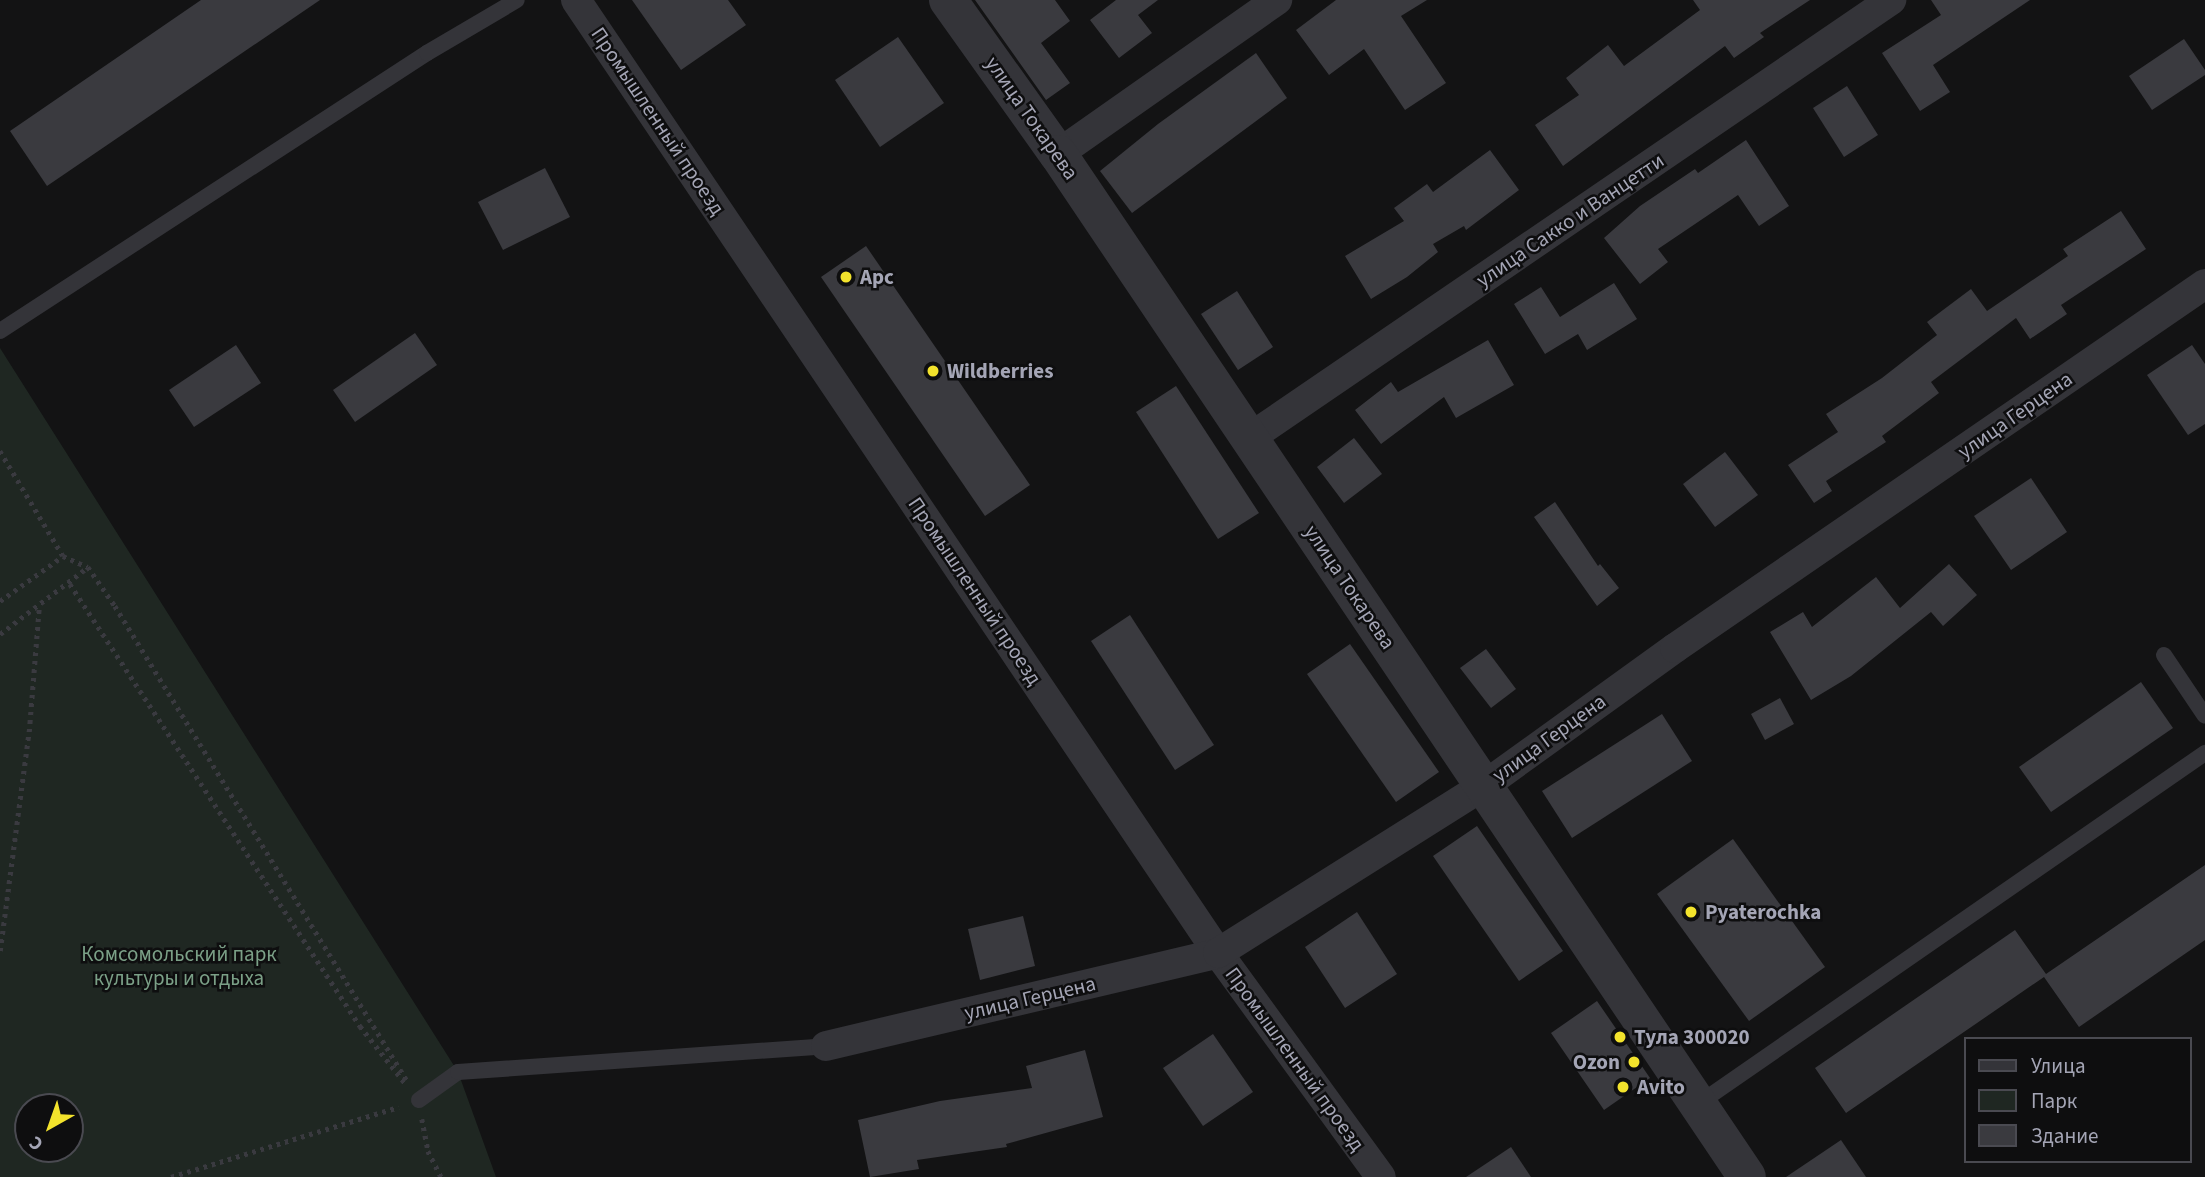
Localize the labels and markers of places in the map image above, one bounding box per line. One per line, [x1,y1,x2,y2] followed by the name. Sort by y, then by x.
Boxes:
[860,264,894,290] place label: Арс
[838,269,854,285] marker: Арс
[947,358,1054,384] place label: Wildberries
[925,363,941,379] marker: Wildberries
[1705,899,1821,925] place label: Pyaterochka
[1683,904,1699,920] marker: Pyaterochka
[1634,1024,1750,1050] place label: Тула 300020
[1612,1029,1628,1045] marker: Тула 300020
[1573,1049,1620,1075] place label: Ozon
[1626,1054,1642,1070] marker: Ozon
[1637,1074,1685,1100] place label: Avito
[1615,1079,1631,1095] marker: Avito

